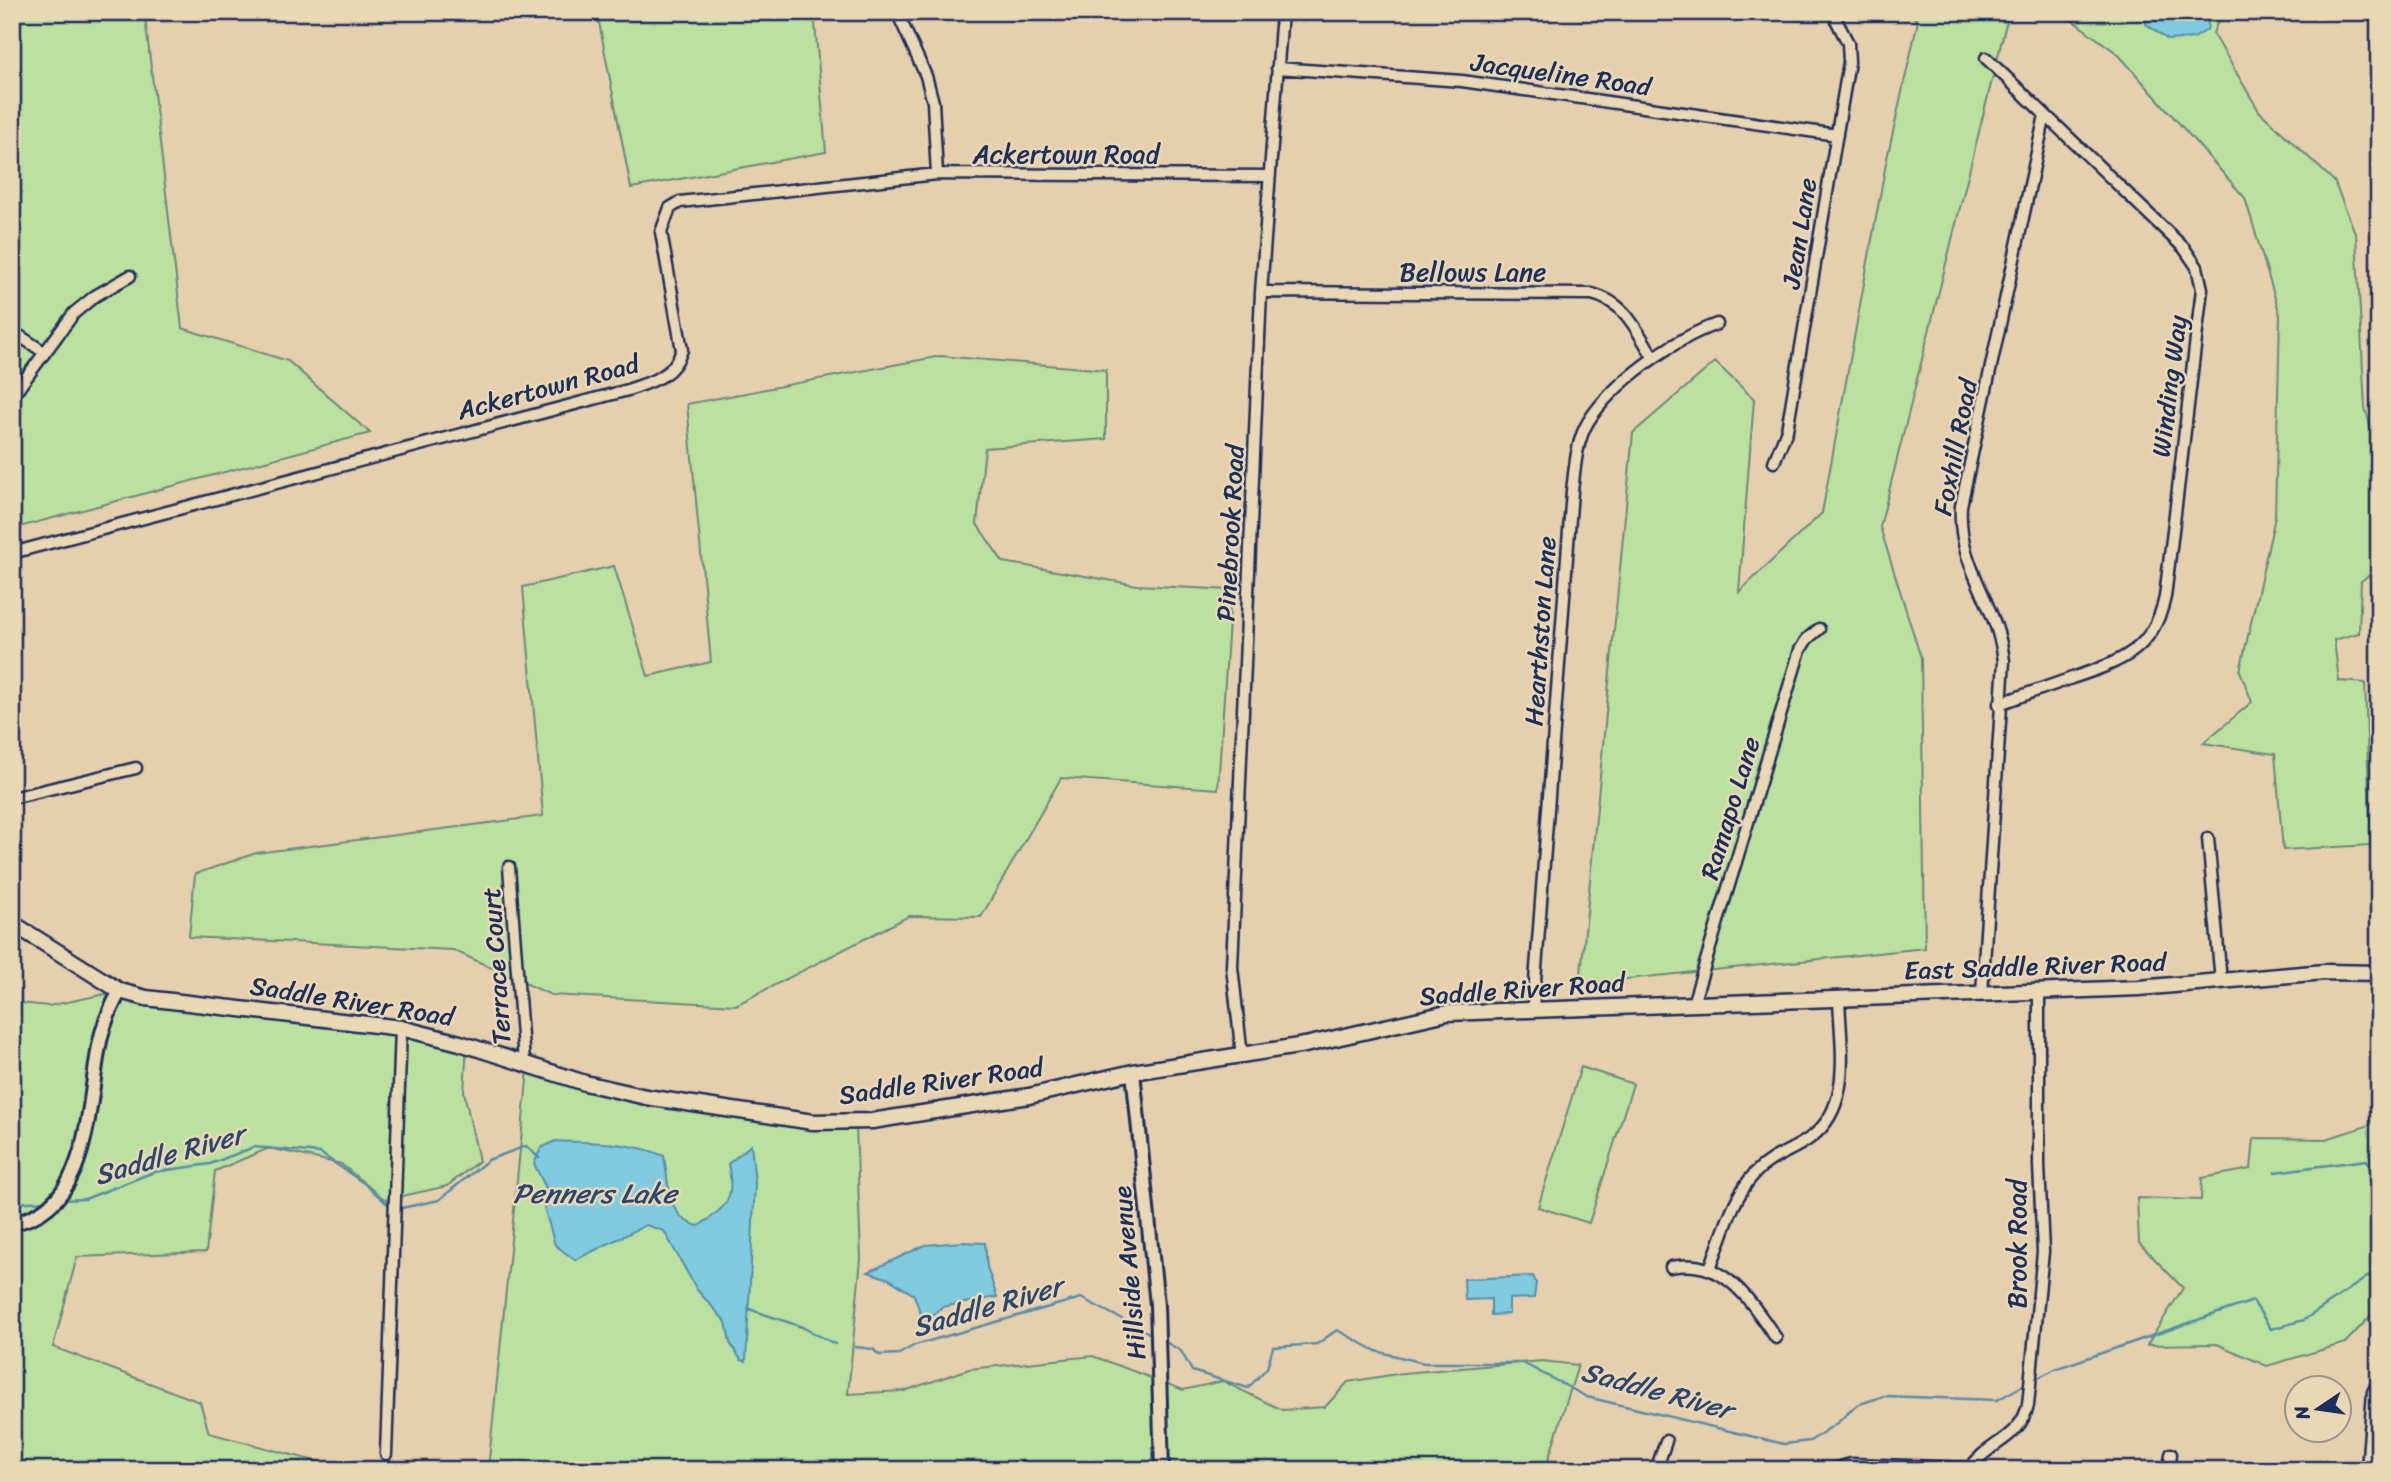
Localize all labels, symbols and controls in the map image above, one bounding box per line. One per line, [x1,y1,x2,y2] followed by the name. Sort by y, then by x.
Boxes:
[1467,38,1656,110] street label: Jacqueline Road
[972,131,1162,177] street label: Ackertown Road
[1767,174,1830,293] street label: Jean Lane
[1400,249,1546,295] street label: Bellows Lane
[2137,312,2201,460] street label: Winding Way
[451,340,646,434] street label: Ackertown Road
[1919,372,1991,519] street label: Foxhill Road
[1202,441,1258,623] street label: Pinebrook Road
[1510,535,1570,727] street label: Hearthston Lane
[1686,731,1774,885] street label: Ramapo Lane
[468,886,524,1046] street label: Terrace Court
[1903,938,2169,994] street label: East Saddle River Road
[1418,959,1629,1019] street label: Saddle River Road
[247,962,460,1040] street label: Saddle River Road
[836,1044,1048,1118] street label: Saddle River Road
[88,1108,255,1199] water label: Saddle River
[513,1169,680,1218] water label: Penners Lake
[1994,1177,2040,1309] street label: Brook Road
[1098,1184,1160,1362] street label: Hillside Avenue
[906,1260,1073,1351] water label: Saddle River
[1576,1347,1743,1436] water label: Saddle River
[2282,1374,2352,1444] north arrow
[2284,1402,2320,1424] text: N

